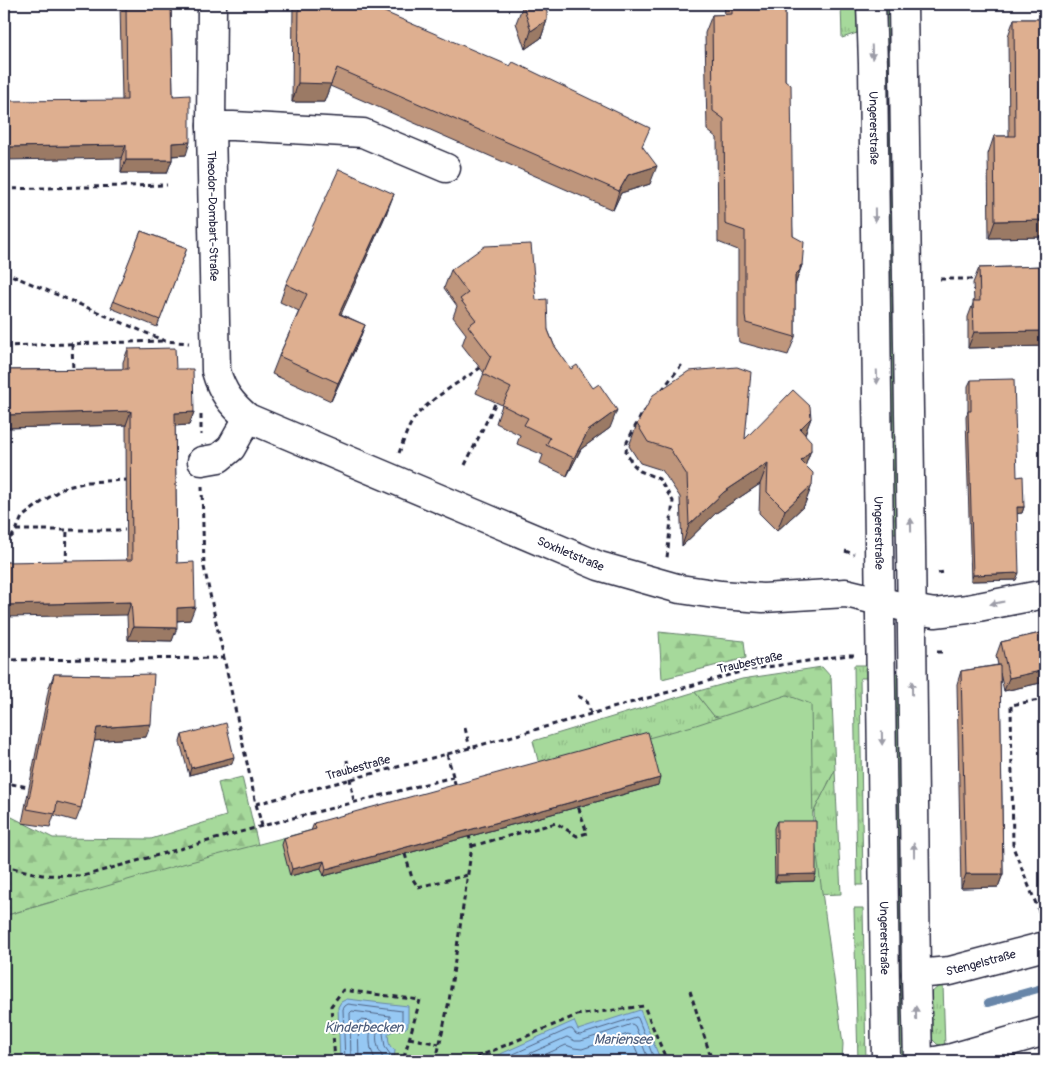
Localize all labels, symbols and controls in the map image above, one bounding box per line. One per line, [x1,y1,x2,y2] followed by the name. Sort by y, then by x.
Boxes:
[869,45,877,61] one-way arrow
[866,91,882,165] street label: Ungererstraße
[204,151,222,281] street label: Theodor-Dombart-Straße
[871,207,879,223] one-way arrow
[873,370,881,386] one-way arrow
[871,496,887,570] street label: Ungererstraße
[907,517,915,533] one-way arrow
[535,533,606,575] street label: Soxhletstraße
[990,599,1005,607] one-way arrow
[716,649,784,677] street label: Traubestraße
[908,679,916,695] one-way arrow
[878,730,886,746] one-way arrow
[324,752,392,784] street label: Traubestraße
[910,842,918,858] one-way arrow
[876,901,892,975] street label: Ungererstraße
[945,946,1017,979] street label: Stengelstraße
[912,1004,920,1020] one-way arrow
[325,1019,405,1036] water label: Kinderbecken
[594,1031,654,1048] water label: Mariensee

